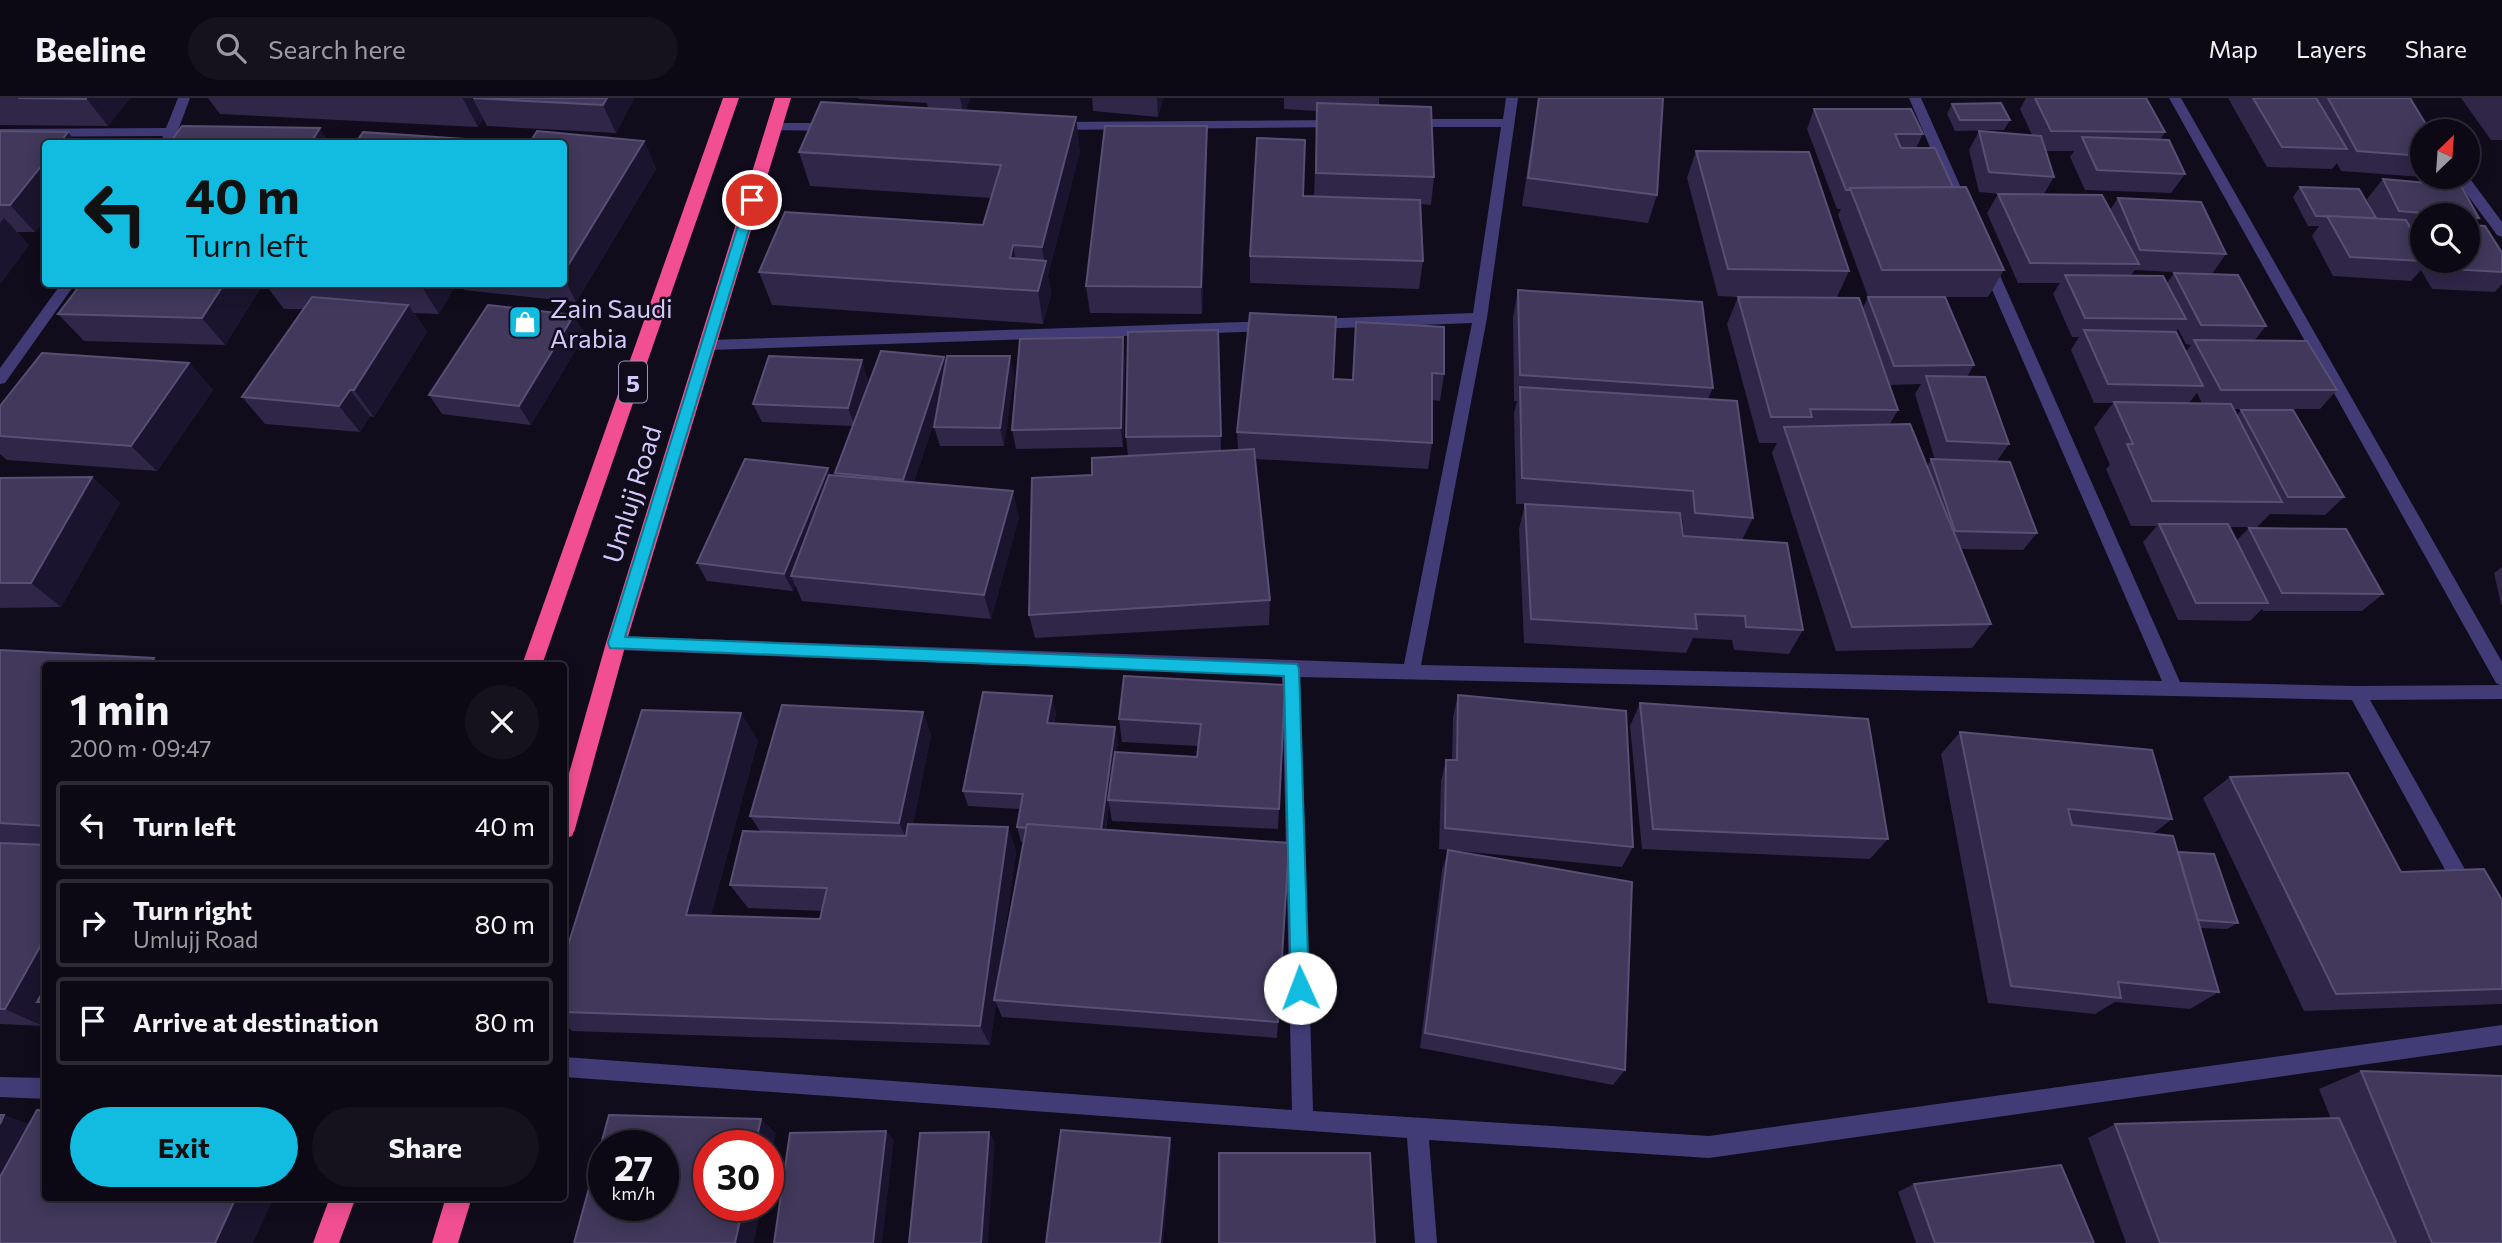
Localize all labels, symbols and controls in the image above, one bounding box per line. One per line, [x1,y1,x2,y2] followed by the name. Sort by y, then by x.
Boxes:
[188,17,678,80] search box
[35,28,146,69] text: Beeline
[212,29,250,67] icon: search
[268,33,406,64] text: Search here
[2209,34,2258,63] text: Map
[2296,34,2367,63] text: Layers
[2405,34,2467,63] text: Share
[2410,119,2480,189] north arrow
[2410,119,2480,273] map controls
[185,164,300,224] text: 40 m
[70,168,161,259] icon: left
[722,170,782,230] pin
[733,181,771,219] icon: arrive
[2410,203,2480,273] button: search
[185,224,309,264] text: Turn left
[550,292,673,353] place label: Zain Saudi Arabia
[506,303,544,341] shop icon: Zain Saudi Arabia
[619,362,647,402] road number: 5
[595,422,667,566] street label: Umlujj Road
[70,682,170,734] text: 1 min
[465,685,539,759] button: close
[70,734,211,762] text: 200 m · 09:47
[74,806,112,844] icon: left
[133,810,236,841] text: Turn left
[475,810,535,841] text: 40 m
[133,894,252,925] text: Turn right
[74,904,112,942] icon: right
[475,908,535,939] text: 80 m
[133,925,258,953] text: Umlujj Road
[1263,951,1337,1025] position arrow
[74,1002,112,1040] icon: arrive
[133,1006,379,1037] text: Arrive at destination
[475,1006,535,1037] text: 80 m
[70,1107,298,1187] button: Exit
[312,1107,539,1187] button: Share
[693,1130,784,1221] speed limit sign: 30
[614,1145,653,1188] text: 27
[612,1182,655,1204] text: km/h

